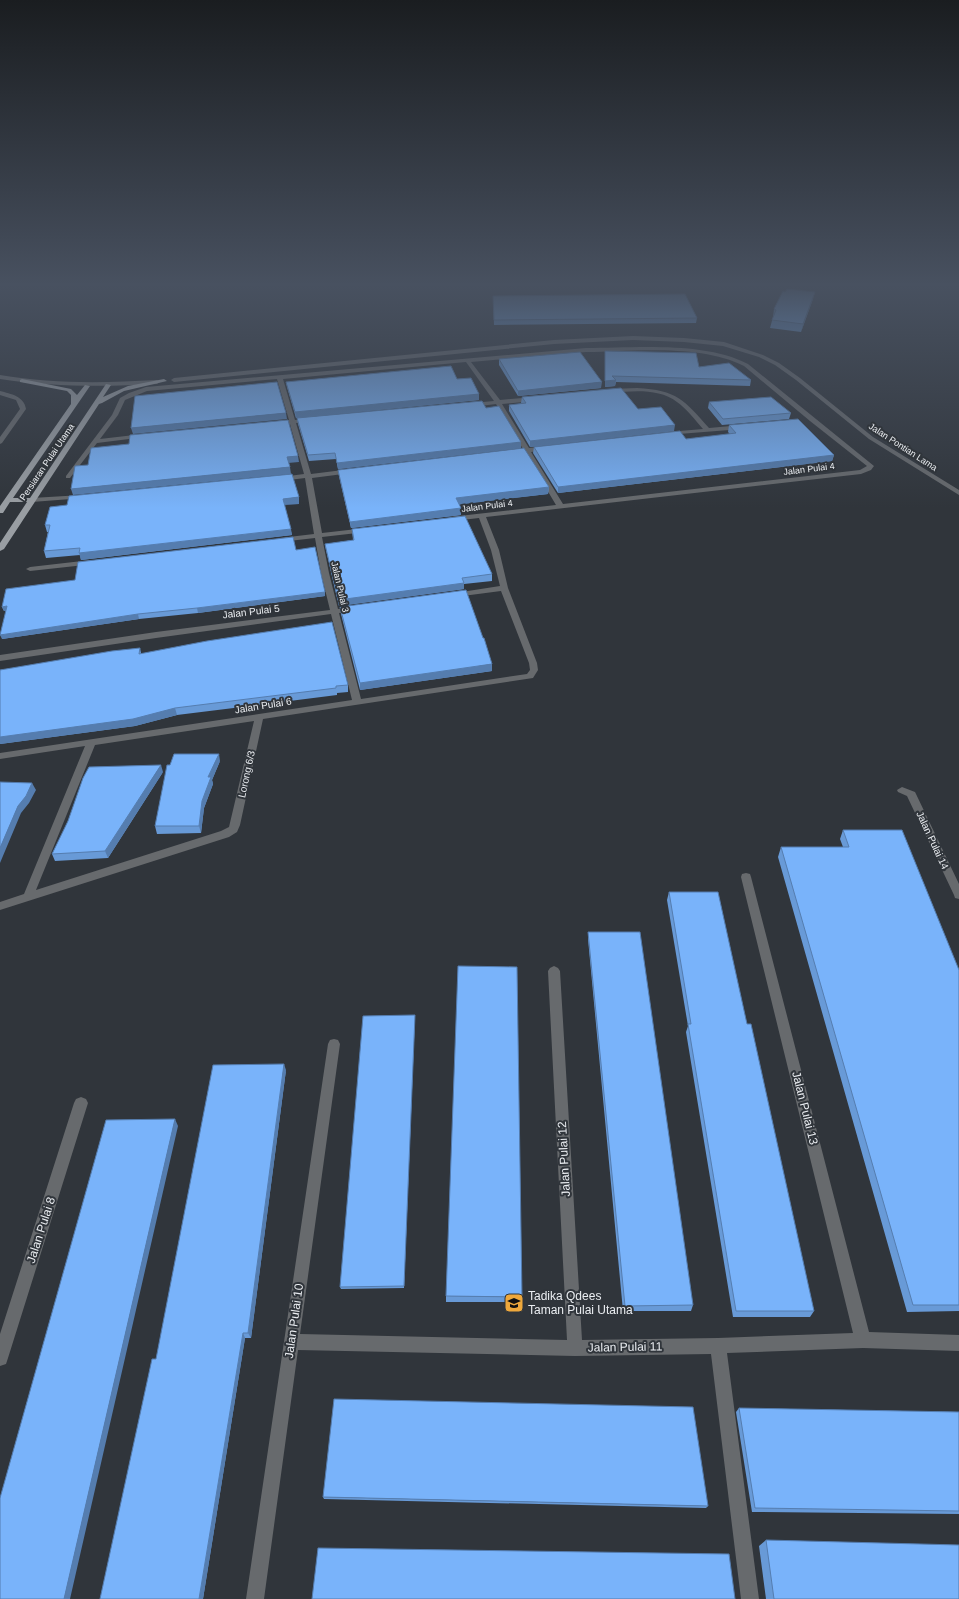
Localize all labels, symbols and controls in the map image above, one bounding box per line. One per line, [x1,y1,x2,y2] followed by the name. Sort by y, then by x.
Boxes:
[867,421,939,473] street label: Jalan Pontian Lama
[18,422,76,502] street label: Persiaran Pulai Utama
[783,461,835,477] street label: Jalan Pulai 4
[461,498,513,514] street label: Jalan Pulai 4
[329,561,351,613] street label: Jalan Pulai 3
[222,602,281,620] street label: Jalan Pulai 5
[234,696,293,715] street label: Jalan Pulai 6
[236,749,257,799] street label: Lorong 6/3
[914,809,951,871] street label: Jalan Pulai 14
[789,1070,821,1147] street label: Jalan Pulai 13
[555,1121,573,1197] street label: Jalan Pulai 12
[24,1195,58,1265] street label: Jalan Pulai 8
[282,1282,306,1359] street label: Jalan Pulai 10
[528,1289,633,1317] place label: Tadika Qdees Taman Pulai Utama
[503,1292,525,1314] school or university icon: Tadika Qdees Taman Pulai Utama
[588,1339,663,1355] street label: Jalan Pulai 11

